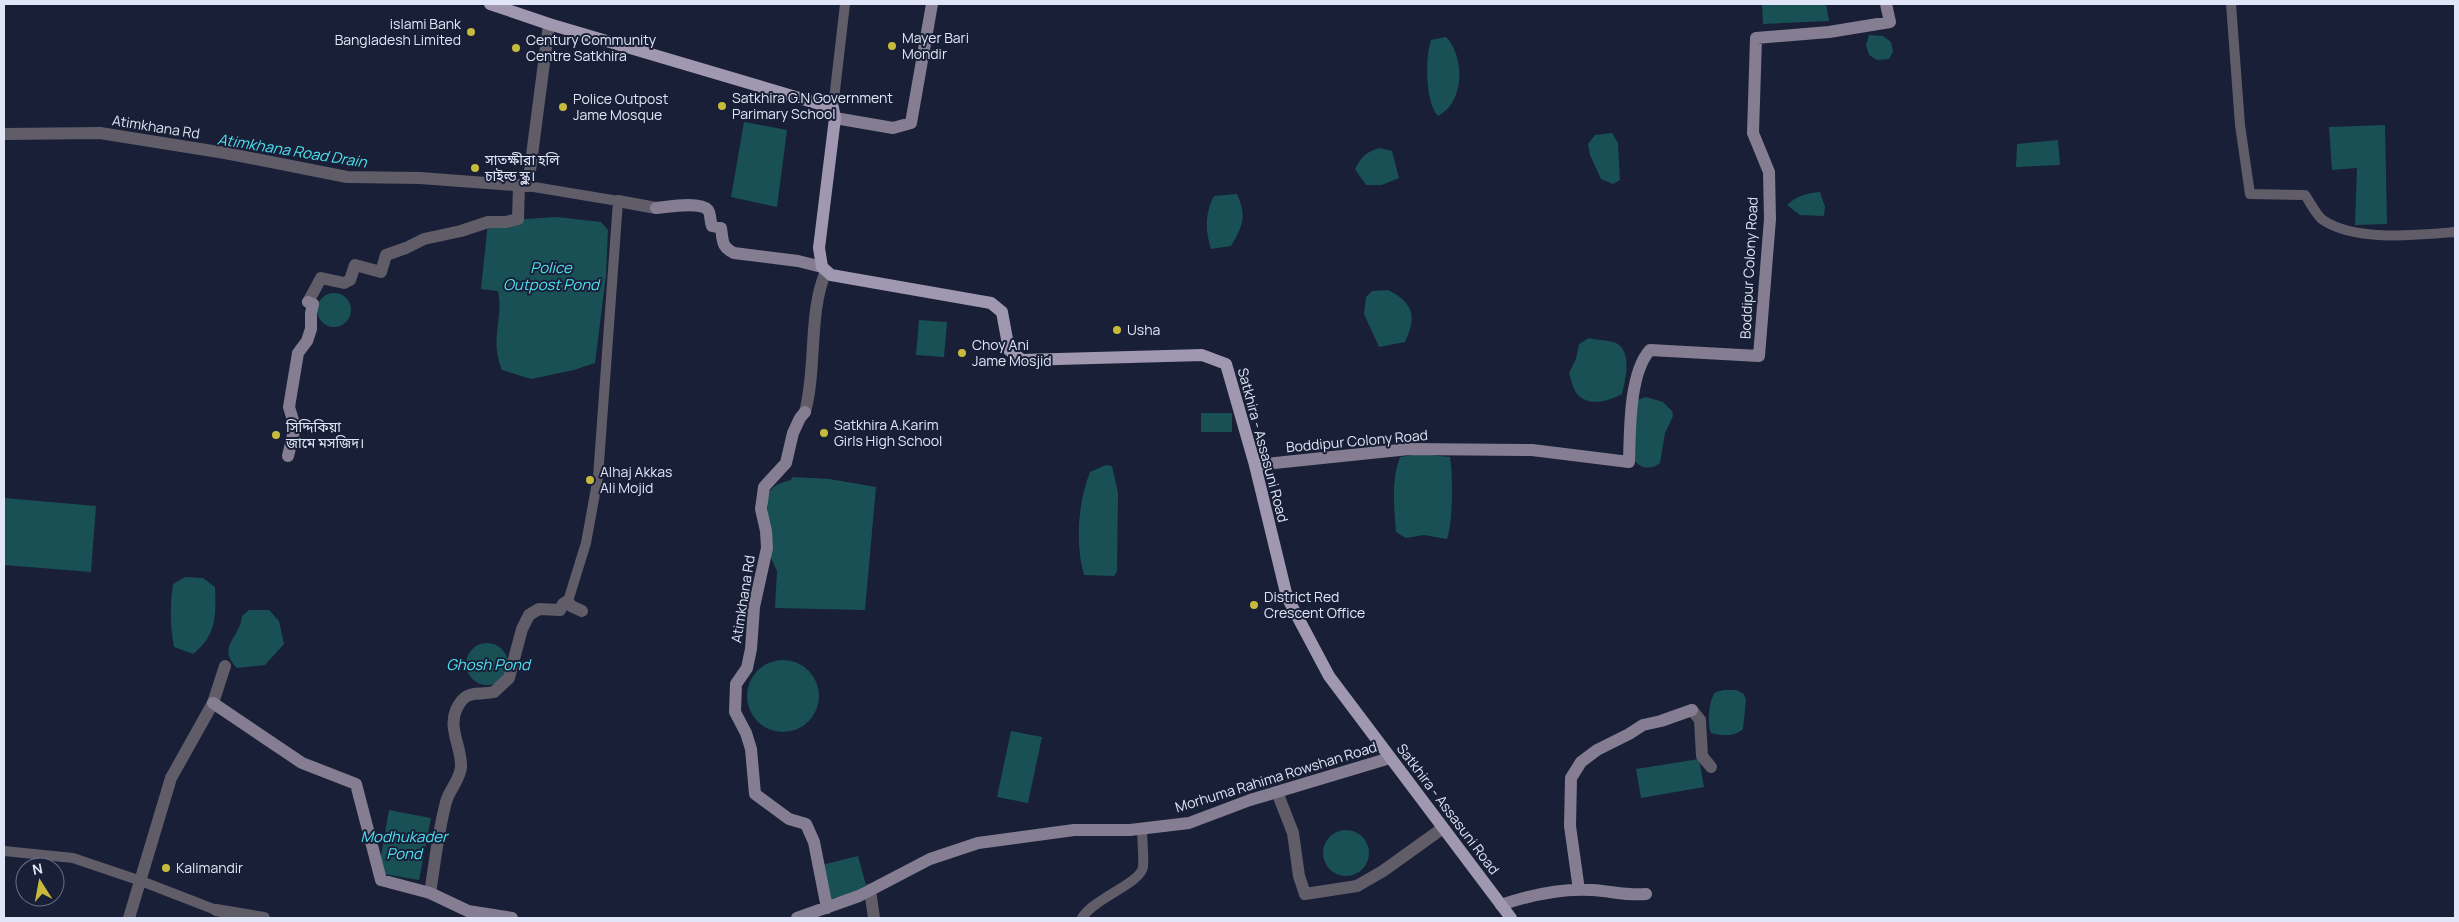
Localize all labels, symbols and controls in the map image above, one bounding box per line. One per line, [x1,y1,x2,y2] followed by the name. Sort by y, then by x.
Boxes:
[335,14,462,49] place label: islami Bank Bangladesh Limited
[465,26,477,38] marker: islami Bank Bangladesh Limited
[902,28,969,63] place label: Mayer Bari Mondir
[526,30,657,65] place label: Century Community Centre Satkhira
[886,40,898,52] marker: Mayer Bari Mondir
[510,42,522,54] marker: Century Community Centre Satkhira
[732,88,893,123] place label: Satkhira G.N Government Parimary School
[573,89,669,124] place label: Police Outpost Jame Mosque
[716,100,728,112] marker: Satkhira G.N Government Parimary School
[557,101,569,113] marker: Police Outpost Jame Mosque
[111,110,201,143] street label: Atimkhana Rd
[216,128,369,173] water label: Atimkhana Road Drain
[484,150,560,185] place label: সাতক্ষীরা হলি চাইল্ড স্কুল।
[469,162,481,174] marker: সাতক্ষীরা হলি চাইল্ড স্কুল।
[1735,196,1762,340] street label: Boddipur Colony Road
[503,257,601,295] water label: Police Outpost Pond
[1127,320,1160,339] place label: Usha
[1111,324,1123,336] marker: Usha
[972,335,1051,370] place label: Choy Ani Jame Mosjid
[956,347,968,359] marker: Choy Ani Jame Mosjid
[1234,366,1293,524] street label: Satkhira - Assasuni Road
[834,415,942,450] place label: Satkhira A.Karim Girls High School
[285,417,364,452] place label: সিদ্দিকিয়া জামে মসজিদ।
[1285,425,1429,456] street label: Boddipur Colony Road
[818,427,830,439] marker: Satkhira A.Karim Girls High School
[270,429,282,441] marker: সিদ্দিকিয়া জামে মসজিদ।
[600,462,672,497] place label: Alhaj Akkas Ali Mojid
[584,474,596,486] marker: Alhaj Akkas Ali Mojid
[726,554,759,644] street label: Atimkhana Rd
[1264,587,1365,622] place label: District Red Crescent Office
[1248,599,1260,611] marker: District Red Crescent Office
[446,654,532,675] water label: Ghosh Pond
[1173,737,1379,816] street label: Morhuma Rahima Rowshan Road
[1393,739,1504,878] street label: Satkhira - Assasuni Road
[360,826,450,864] water label: Modhukader Pond
[15,857,65,907] north arrow
[31,858,44,879] text: N
[176,858,243,877] place label: Kalimandir
[160,862,172,874] marker: Kalimandir

